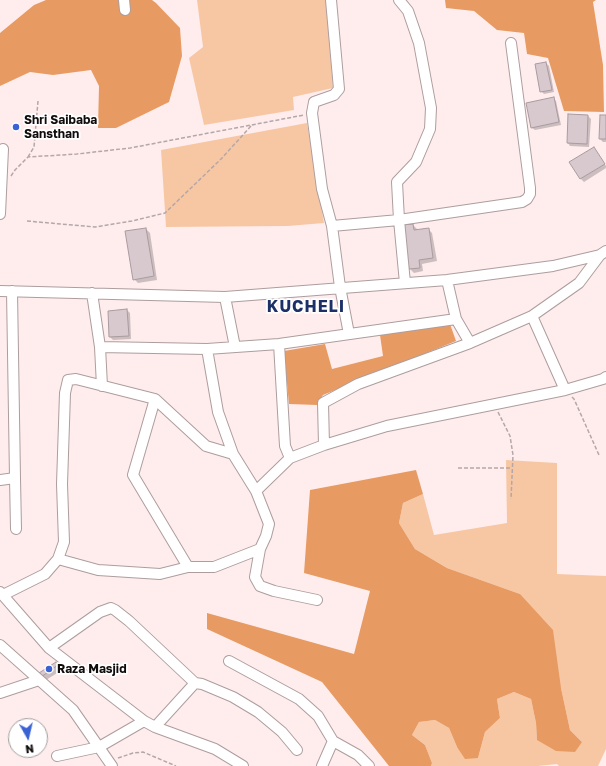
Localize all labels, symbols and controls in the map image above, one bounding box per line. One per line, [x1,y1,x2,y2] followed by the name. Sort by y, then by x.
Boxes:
[24,113,97,141] place label: Shri Saibaba Sansthan
[11,122,21,132] marker: Shri Saibaba Sansthan
[267,297,345,317] district label: KUCHELI
[57,662,127,676] place label: Raza Masjid
[44,664,54,674] marker: Raza Masjid
[8,718,48,758] north arrow
[25,742,35,756] text: N

